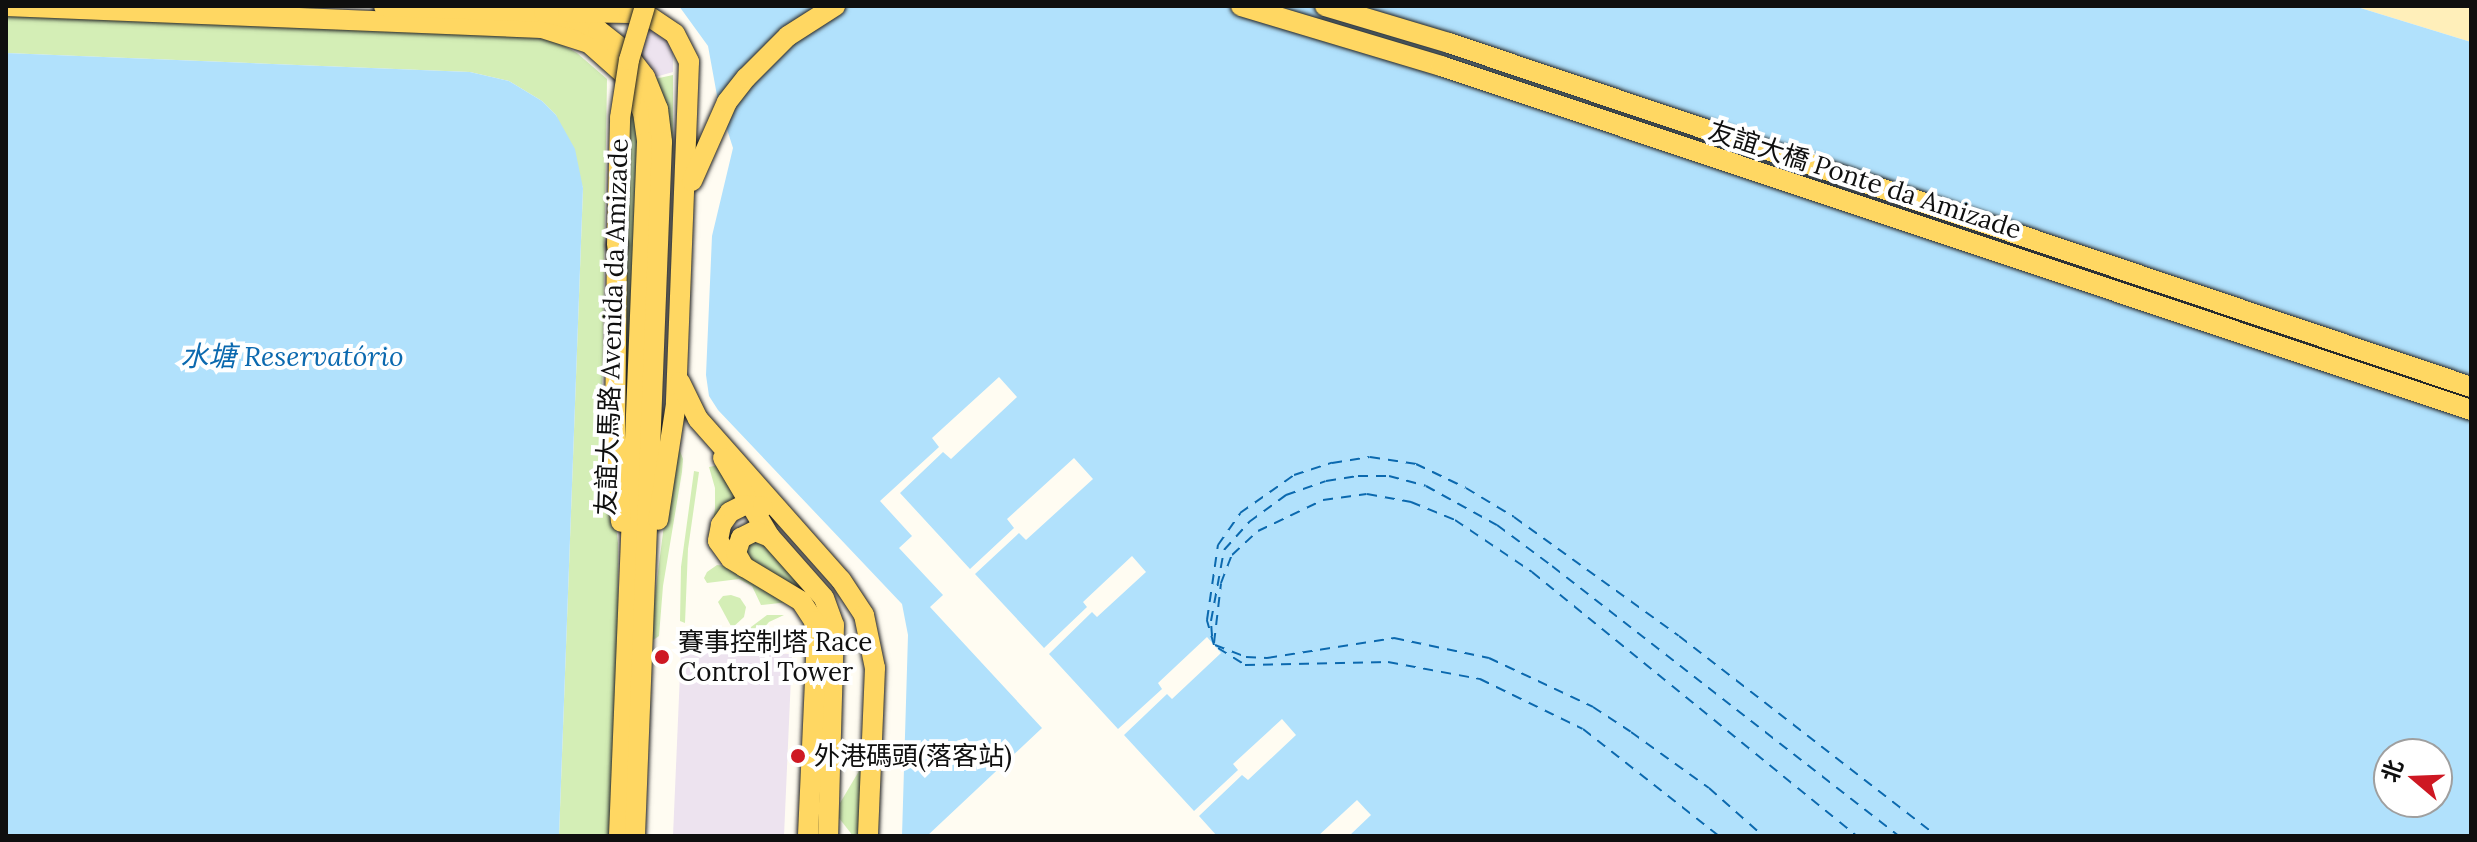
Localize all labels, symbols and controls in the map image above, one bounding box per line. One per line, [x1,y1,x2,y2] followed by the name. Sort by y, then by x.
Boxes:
[1705,115,2025,245] street label: 友誼大橋 Ponte da Amizade
[590,138,634,516] street label: 友誼大馬路 Avenida da Amizade
[180,339,404,373] water label: 水塘 Reservatório
[678,626,872,688] place label: 賽事控制塔 Race Control Tower
[653,648,671,666] marker: 賽事控制塔 Race Control Tower
[2373,738,2453,818] north arrow
[814,740,1012,772] place label: 外港碼頭(落客站)
[789,747,807,765] marker: 外港碼頭(落客站)
[2375,756,2409,786] text: 北

